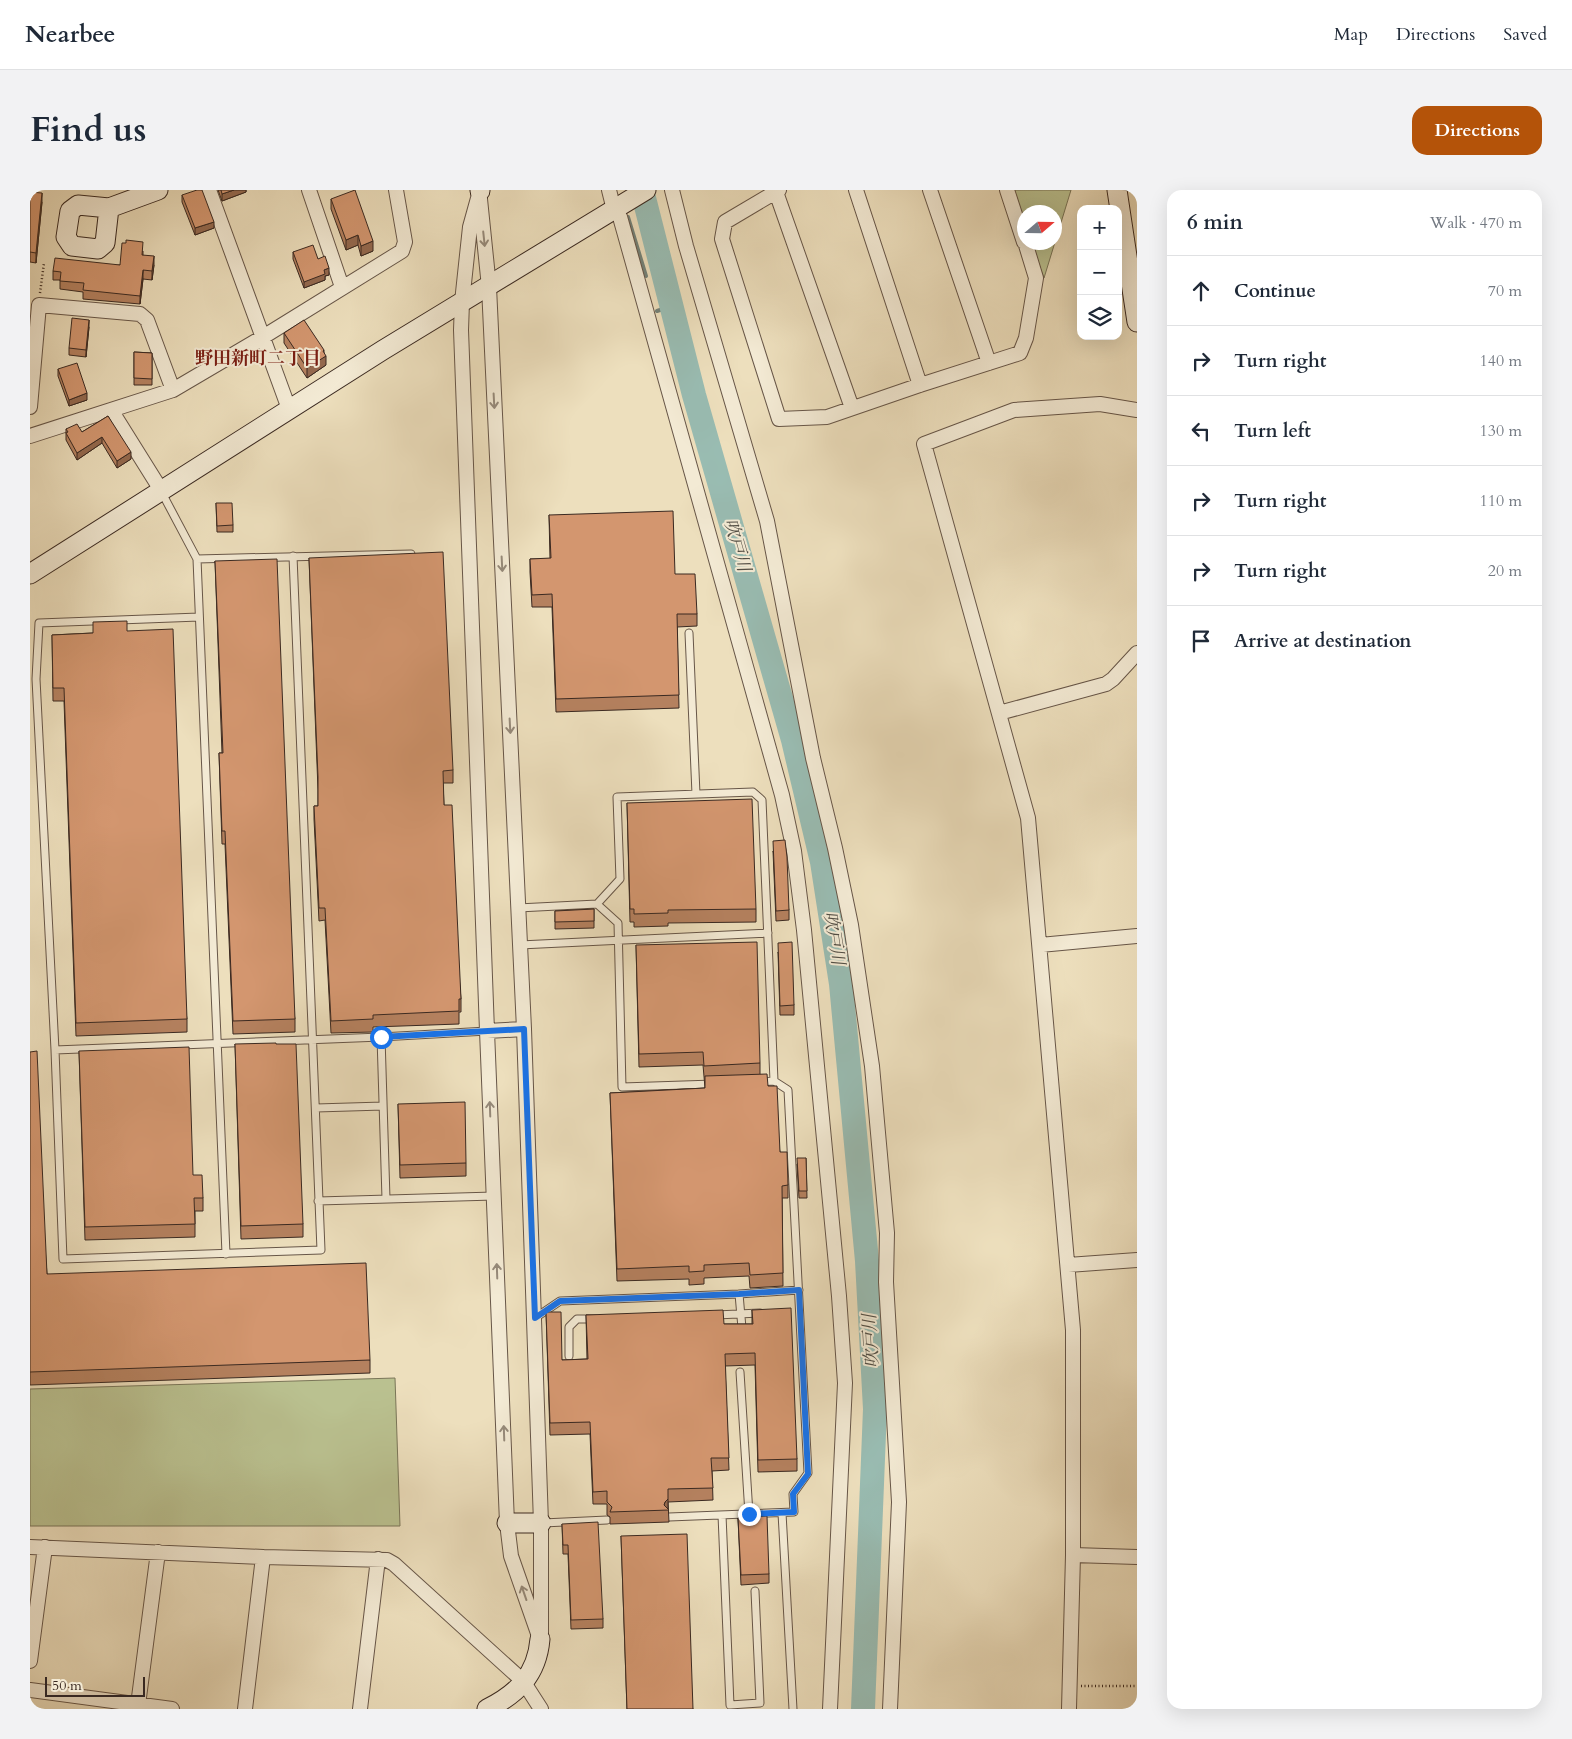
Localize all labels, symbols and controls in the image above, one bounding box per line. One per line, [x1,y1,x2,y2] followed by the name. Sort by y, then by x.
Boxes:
[25,18,115,51] text: Nearbee
[1334,22,1368,47] text: Map
[1396,22,1475,47] text: Directions
[1503,22,1547,47] text: Saved
[30,106,146,154] text: Find us
[1412,106,1542,155] button: Directions
[1017,205,1062,250] north arrow
[1077,205,1122,340] map controls
[1077,205,1122,250] button: +
[1187,208,1243,237] text: 6 min
[1430,212,1522,234] text: Walk · 470 m
[479,231,489,247] one-way arrow
[1077,250,1122,295] button: −
[1187,277,1215,305] icon: ahead
[1234,278,1316,304] text: Continue
[1488,280,1522,302] text: 70 m
[1077,295,1122,340] button: layers
[195,346,321,371] district label: 野田新町二丁目
[1187,347,1215,375] icon: right
[1234,348,1326,374] text: Turn right
[1480,350,1522,372] text: 140 m
[490,393,499,409] one-way arrow
[1187,417,1215,445] icon: left
[1234,418,1311,444] text: Turn left
[1480,420,1522,442] text: 130 m
[1187,487,1215,515] icon: right
[1234,488,1326,514] text: Turn right
[1480,490,1522,512] text: 110 m
[718,516,757,576] water label: 吹戸川
[497,555,507,571] one-way arrow
[1187,557,1215,585] icon: right
[1234,558,1326,584] text: Turn right
[1488,560,1522,582] text: 20 m
[1187,627,1215,655] icon: arrive
[1234,628,1411,654] text: Arrive at destination
[505,718,514,734] one-way arrow
[817,909,851,969] water label: 吹戸川
[370,1026,393,1049] route start
[485,1101,495,1117] one-way arrow
[492,1263,502,1280] one-way arrow
[857,1311,885,1369] water label: 吹戸川
[499,1425,508,1441] one-way arrow
[738,1503,761,1526] route end
[519,1586,528,1601] one-way arrow
[45,1674,145,1697] scale bar
[52,1676,82,1695] text: 50 m

